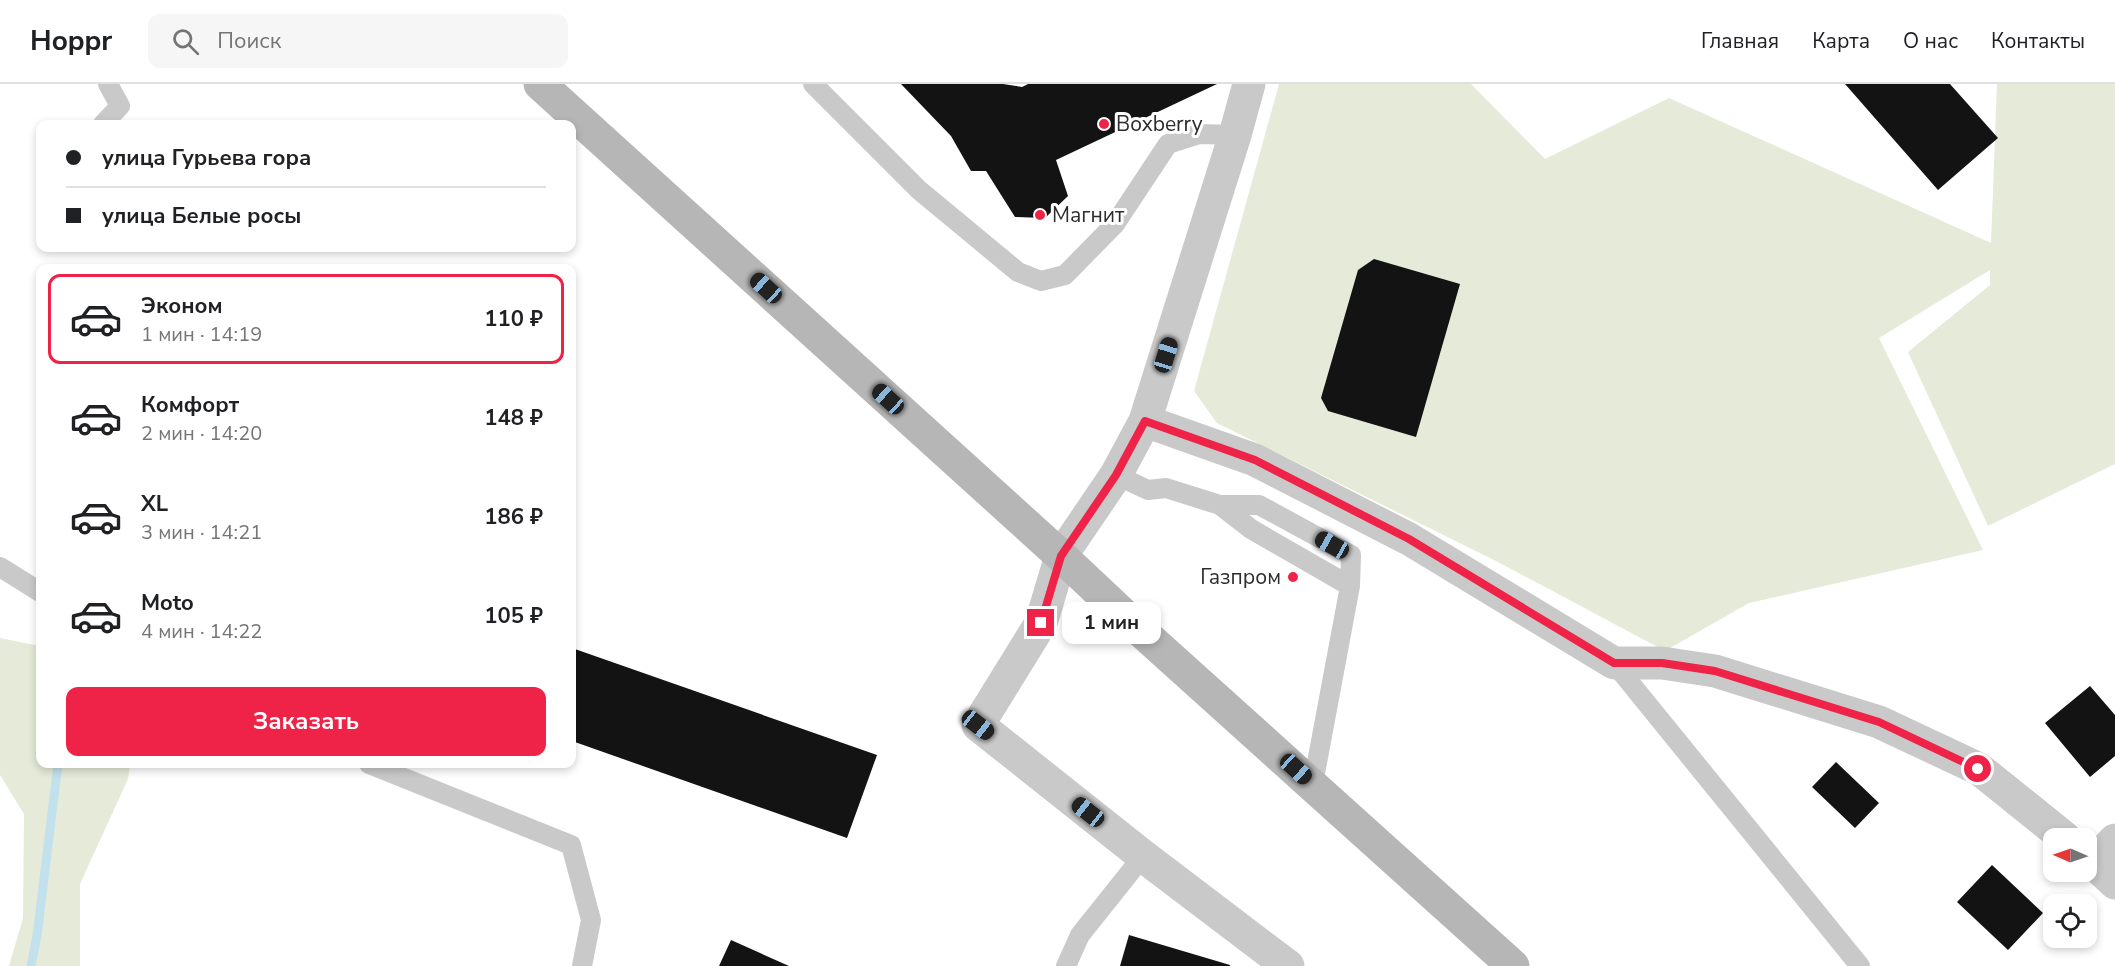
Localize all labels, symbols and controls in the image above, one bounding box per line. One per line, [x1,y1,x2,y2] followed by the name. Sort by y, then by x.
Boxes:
[148,14,568,68] search box
[30,22,112,60] text: Hoppr
[169,25,202,58] icon: search
[217,26,281,56] text: Поиск
[1701,27,1779,55] text: Главная
[1812,27,1870,55] text: Карта
[1903,27,1958,55] text: О нас
[1991,27,2085,55] text: Контакты
[1116,110,1203,138] place label: Boxberry
[1097,117,1111,131] marker: Boxberry
[102,143,311,173] text: улица Гурьева гора
[102,201,301,231] text: улица Белые росы
[1052,201,1125,229] place label: Магнит
[1033,208,1047,222] marker: Магнит
[747,269,785,307] car
[141,291,223,321] text: Эконом
[69,292,123,346] icon: car
[484,304,543,334] text: 110 ₽
[141,321,262,348] text: 1 мин · 14:19
[1152,335,1180,375] car
[869,380,907,418] car
[141,390,239,420] text: Комфорт
[69,391,123,445] icon: car
[484,403,543,433] text: 148 ₽
[141,420,262,447] text: 2 мин · 14:20
[141,489,168,519] text: XL
[69,490,123,544] icon: car
[484,502,543,532] text: 186 ₽
[141,519,262,546] text: 3 мин · 14:21
[1312,528,1352,562] car
[1200,563,1281,591] place label: Газпром
[1286,570,1300,584] marker: Газпром
[141,588,194,618] text: Moto
[69,589,123,643] icon: car
[484,601,543,631] text: 105 ₽
[1062,602,1161,644] callout: 1 мин
[1027,609,1054,636] route end
[1084,609,1139,636] text: 1 мин
[141,618,262,645] text: 4 мин · 14:22
[66,687,546,756] button: Заказать
[958,707,998,743] car
[1277,750,1315,788] car
[1964,755,1991,782] route start
[1068,794,1108,830] car
[2043,828,2097,882] north arrow
[2043,828,2097,948] map controls
[2043,894,2097,948] button: locate

